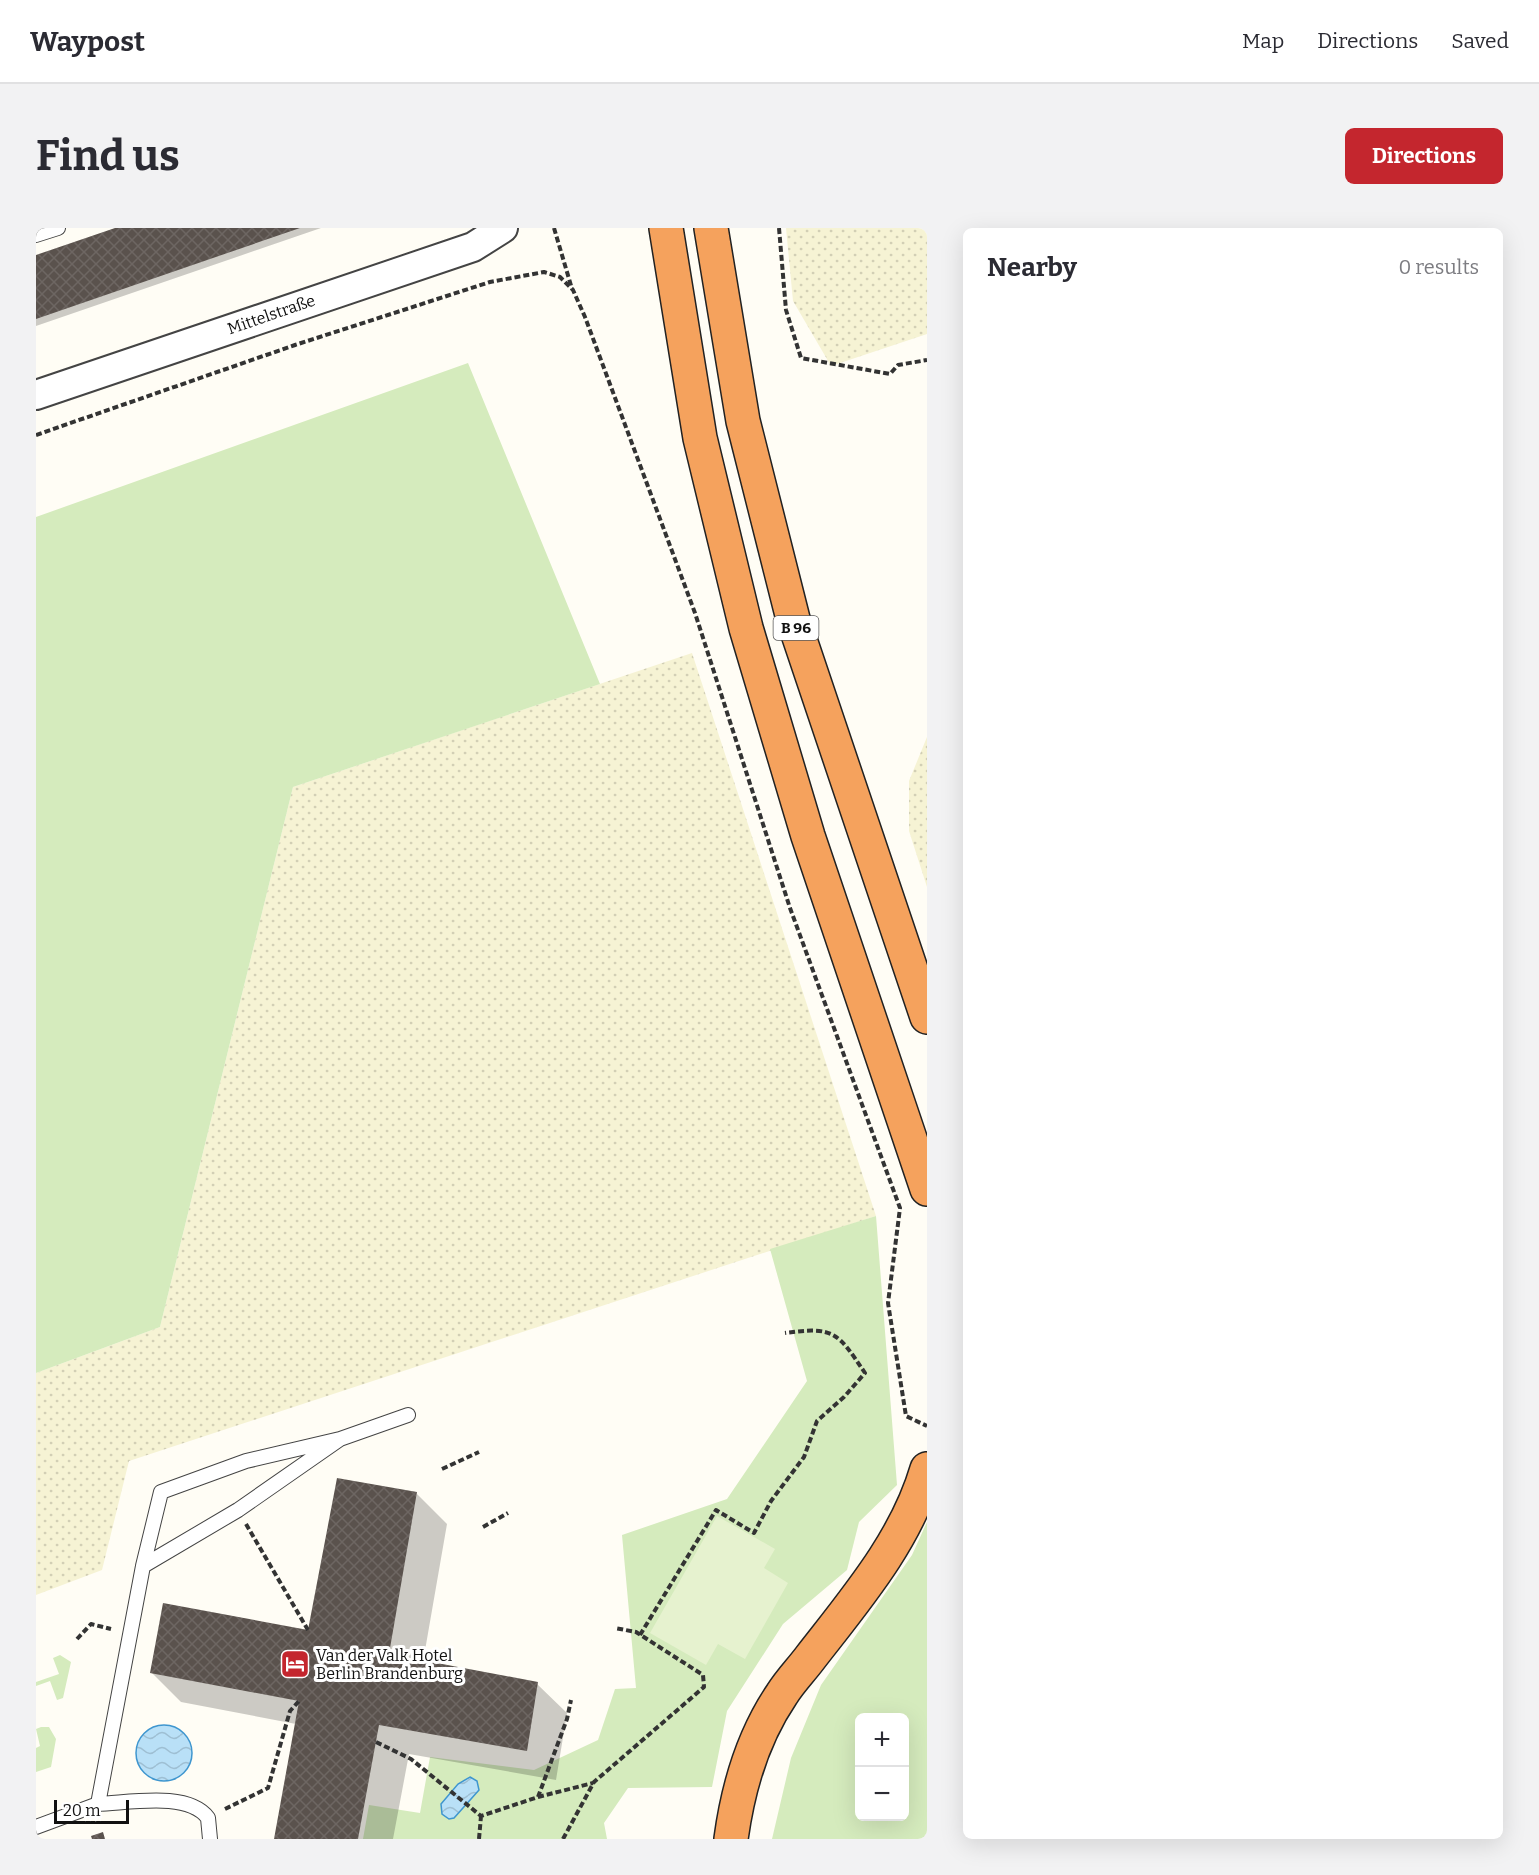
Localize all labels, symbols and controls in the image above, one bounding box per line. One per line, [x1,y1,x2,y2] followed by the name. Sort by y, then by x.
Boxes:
[30,25,145,58] text: Waypost
[1242,28,1284,54] text: Map
[1317,28,1418,54] text: Directions
[1451,28,1509,54] text: Saved
[1345,128,1503,184] button: Directions
[36,131,180,181] text: Find us
[987,252,1077,283] text: Nearby
[1399,255,1479,279] text: 0 results
[225,291,318,338] street label: Mittelstraße
[774,616,819,640] road number: B 96
[316,1646,463,1683] place label: Van der Valk Hotel Berlin Brandenburg
[279,1648,311,1680] hotel icon: Van der Valk Hotel Berlin Brandenburg
[855,1713,909,1821] map controls
[855,1713,909,1767] button: +
[855,1767,909,1821] button: −
[54,1797,129,1824] scale bar
[63,1801,100,1820] text: 20 m

